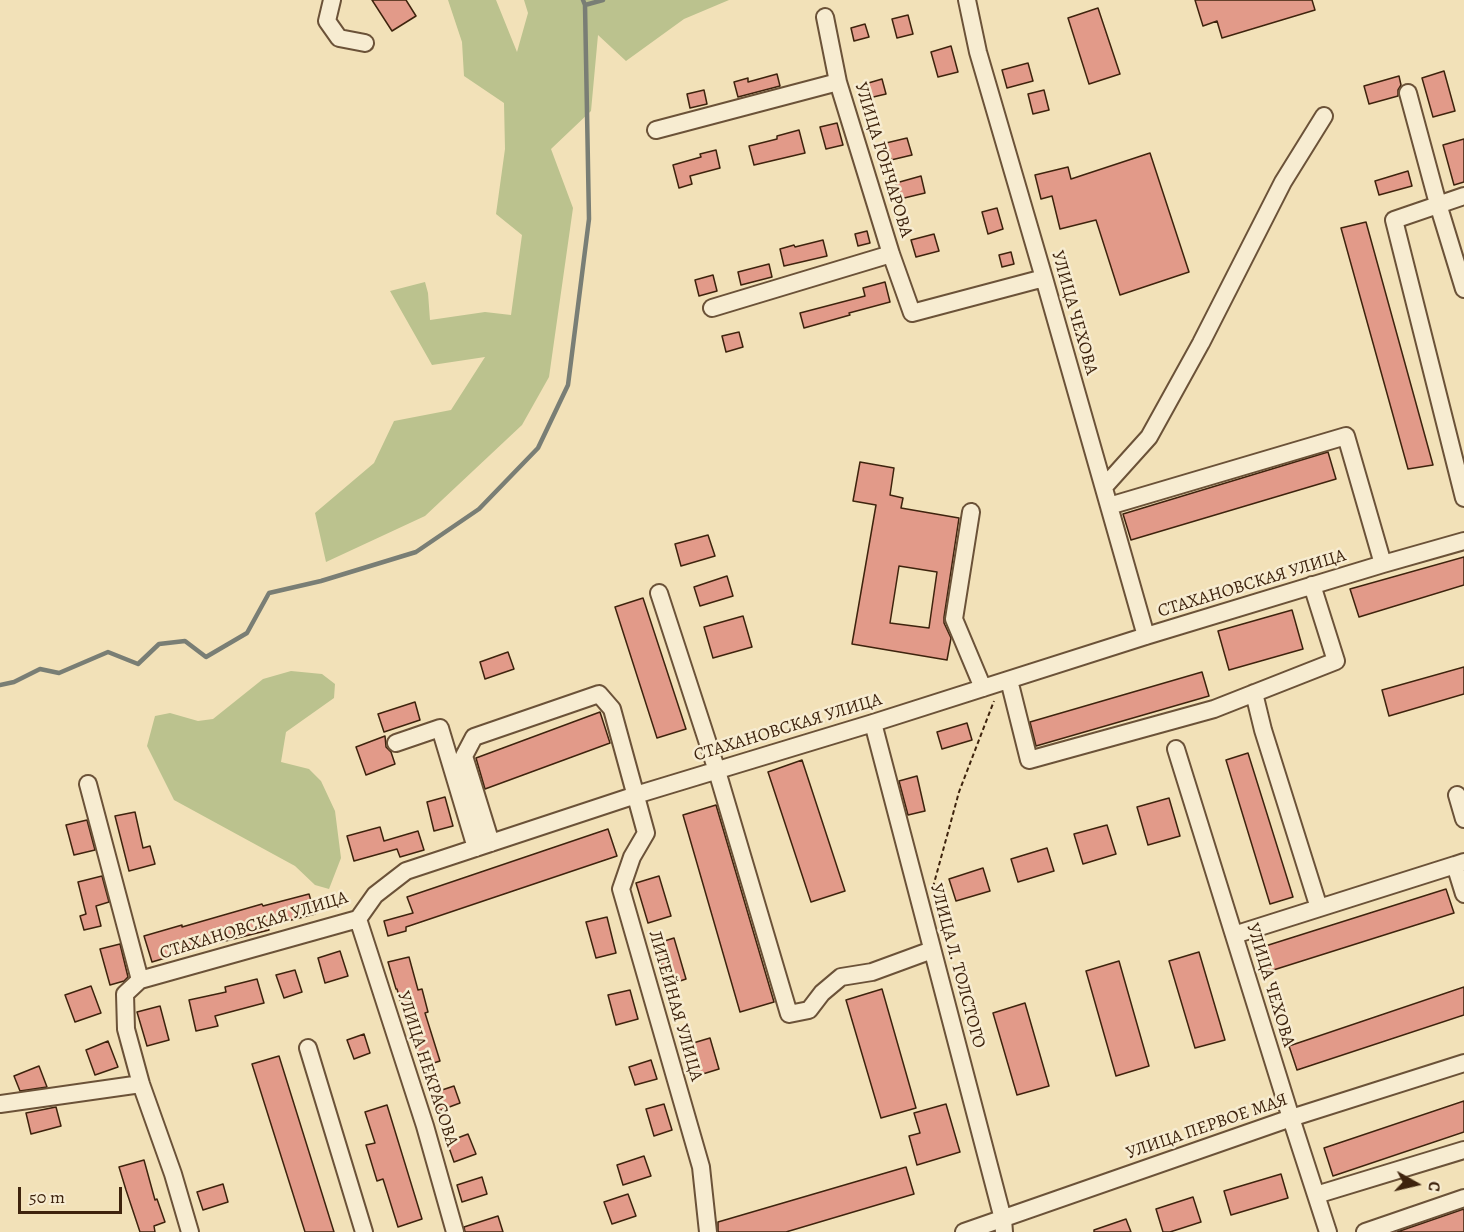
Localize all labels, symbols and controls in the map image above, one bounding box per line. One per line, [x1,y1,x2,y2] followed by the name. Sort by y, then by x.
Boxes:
[849,80,917,240] street label: УЛИЦА ГОНЧАРОВА
[1046,248,1102,378] street label: УЛИЦА ЧЕХОВА
[1155,545,1349,623] street label: СТАХАНОВСКАЯ УЛИЦА
[691,689,885,767] street label: СТАХАНОВСКАЯ УЛИЦА
[925,881,989,1051] street label: УЛИЦА Л. ТОЛСТОГО
[157,887,351,965] street label: СТАХАНОВСКАЯ УЛИЦА
[1241,920,1299,1050] street label: УЛИЦА ЧЕХОВА
[643,928,707,1084] street label: ЛИТЕЙНАЯ УЛИЦА
[392,989,462,1149] street label: УЛИЦА НЕКРАСОВА
[1123,1089,1291,1165] street label: УЛИЦА ПЕРВОЕ МАЯ
[1386,1154,1446,1214] north arrow
[21,1175,124,1213] scale bar
[1422,1180,1445,1193] text: С
[29,1185,65,1209] text: 50 m

